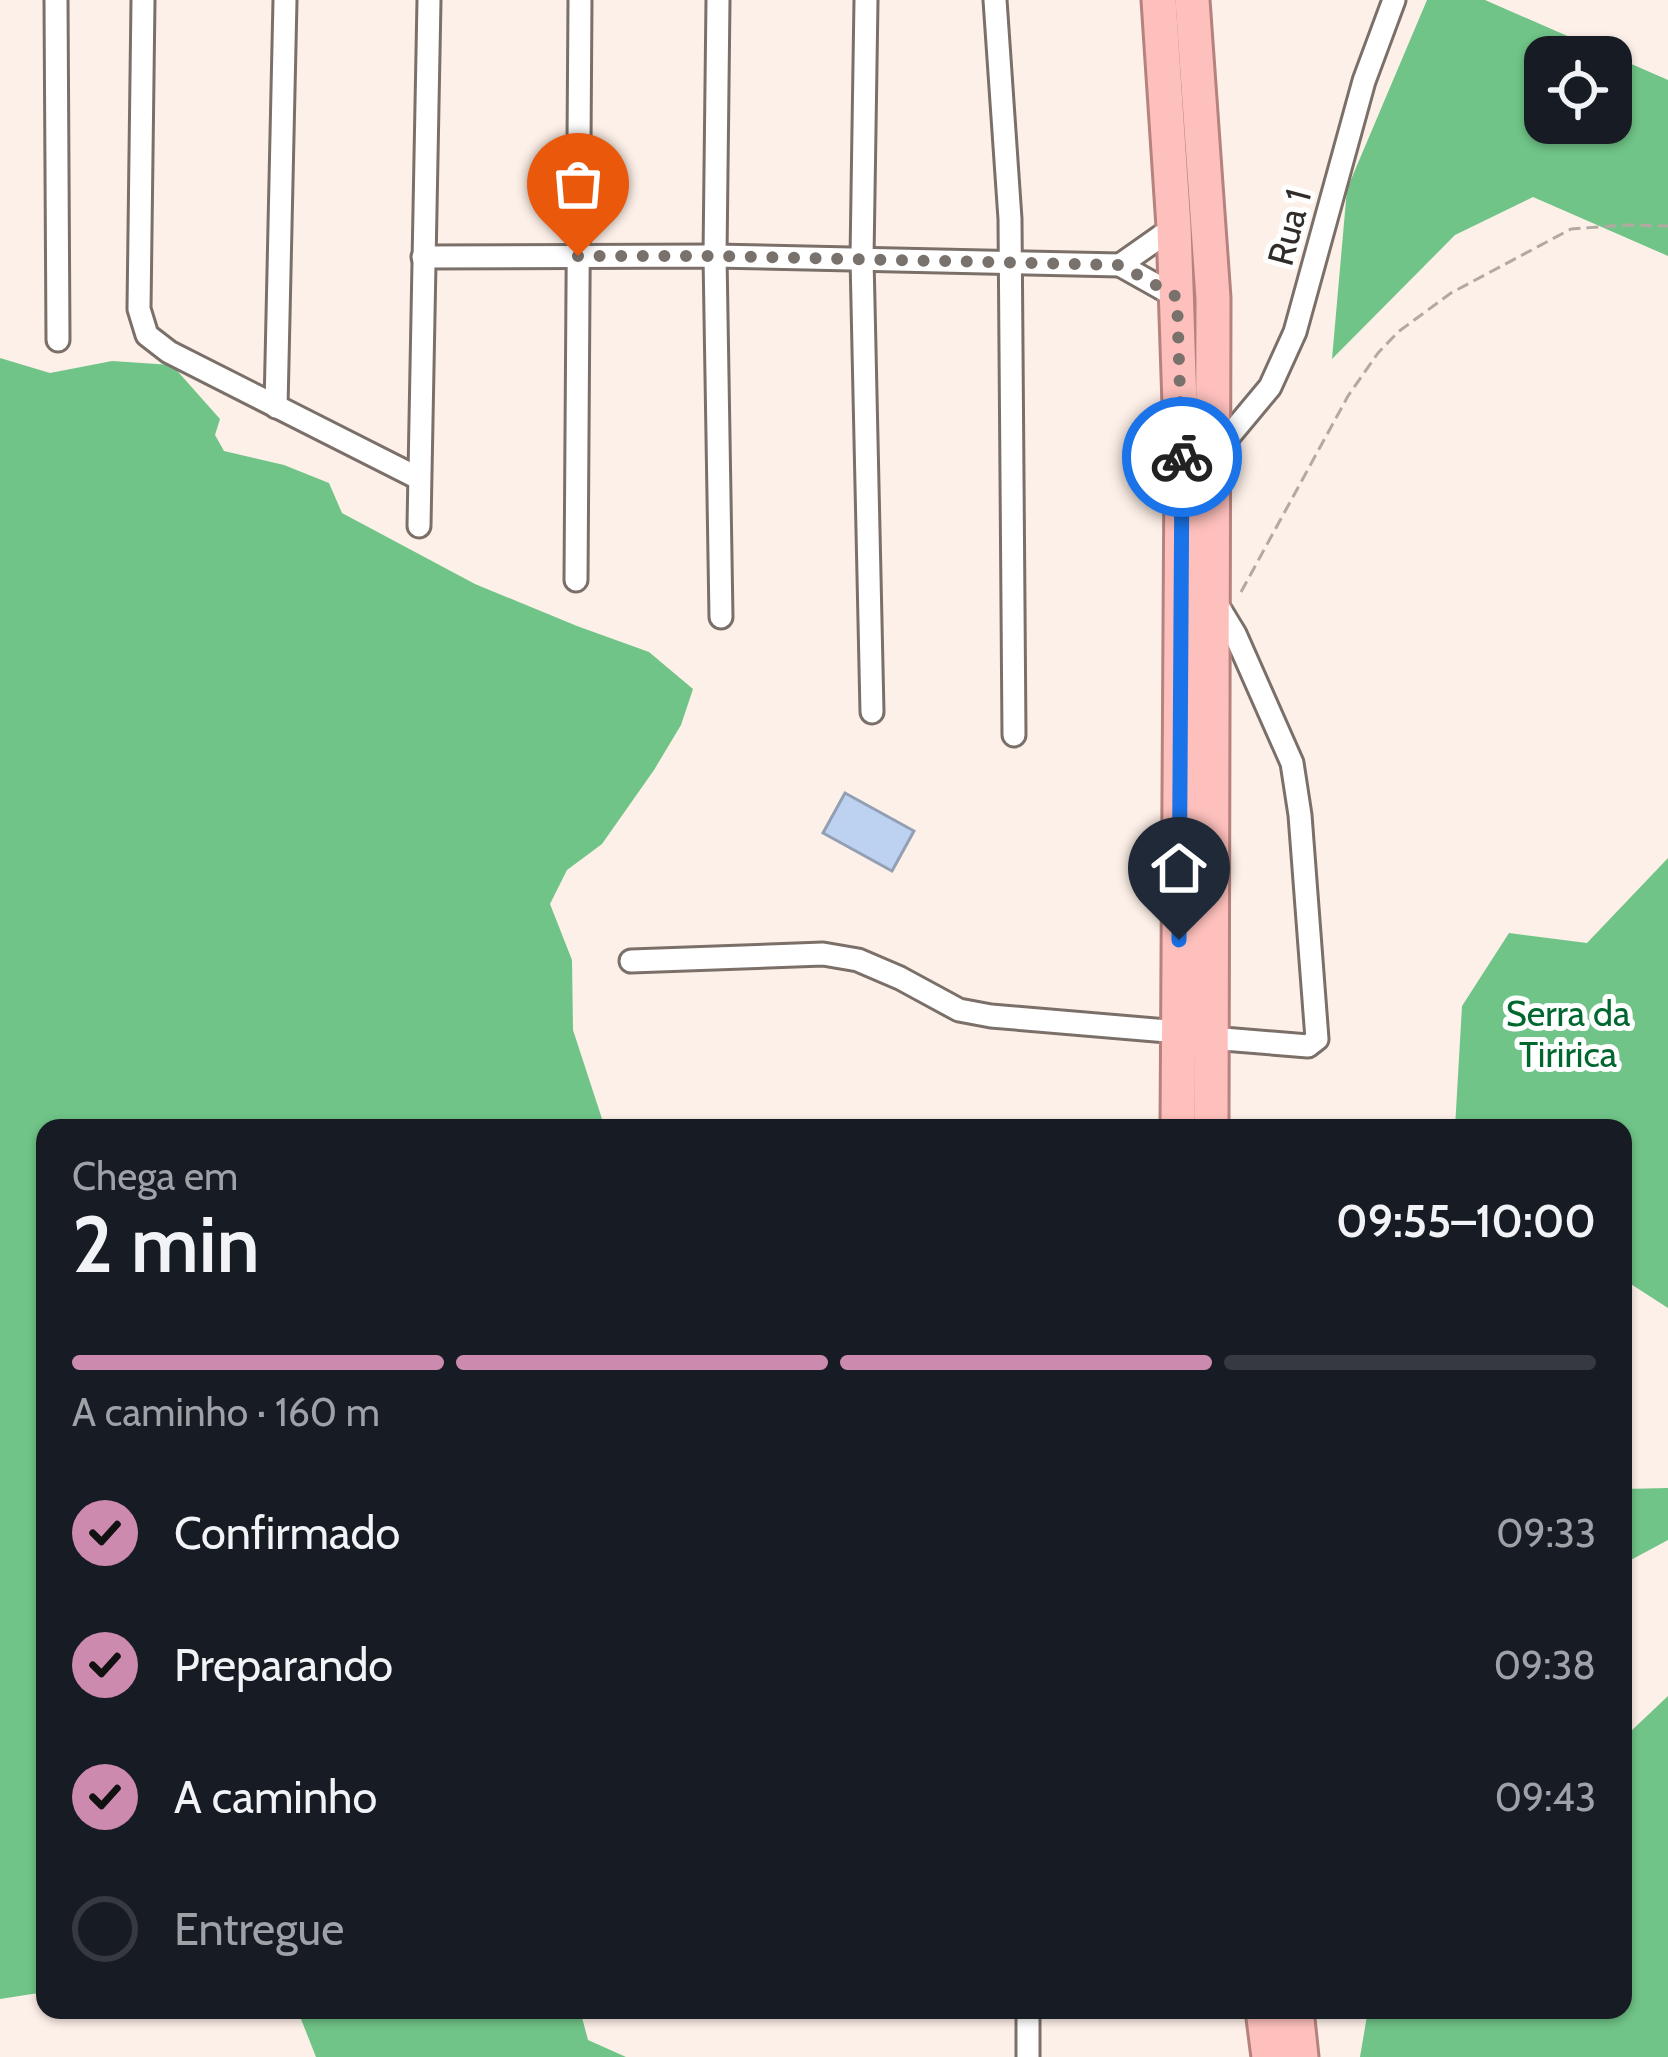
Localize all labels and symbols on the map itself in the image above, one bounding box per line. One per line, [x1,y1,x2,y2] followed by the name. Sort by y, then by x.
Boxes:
[527,133,629,256] pin
[1258,184,1320,270] street label: Rua 1
[1122,397,1242,517] courier
[1128,817,1230,940] pin
[1506,991,1630,1076] park label: Serra da Tiririca

